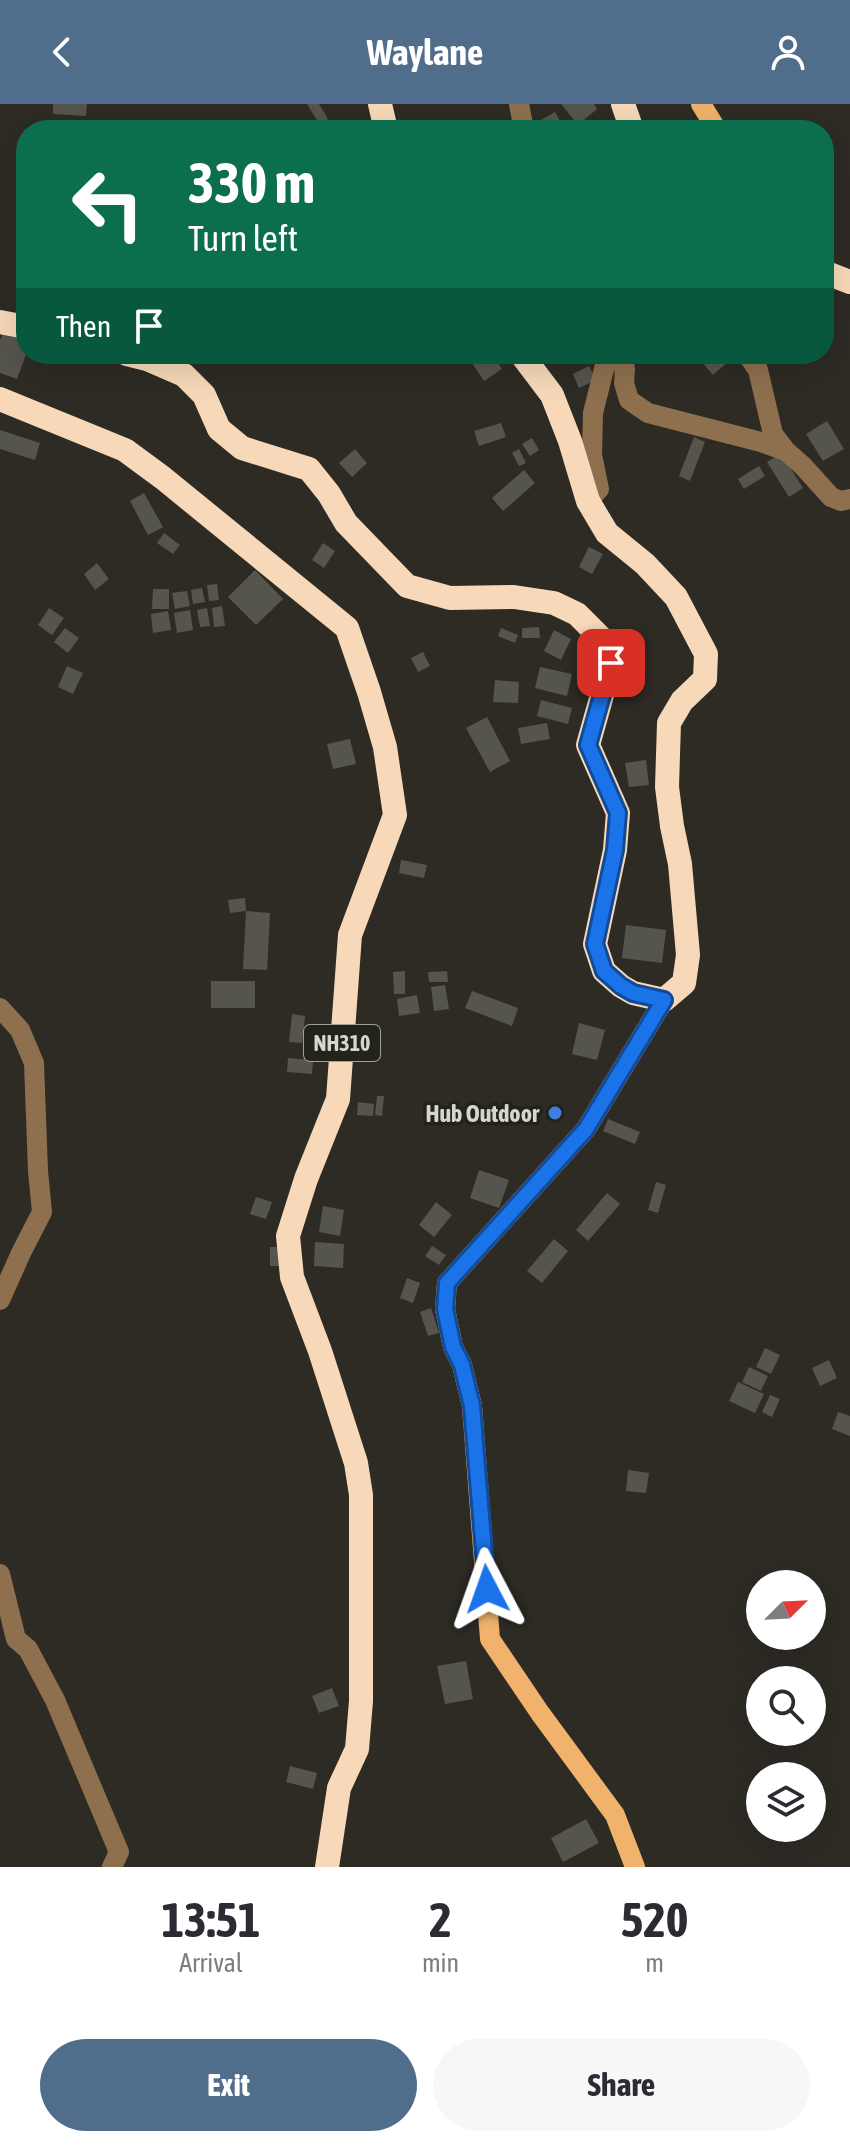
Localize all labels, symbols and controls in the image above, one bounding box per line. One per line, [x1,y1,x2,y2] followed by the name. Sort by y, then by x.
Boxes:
[40,30,84,74] icon: back
[766,30,810,74] icon: person
[367,31,483,73] text: Waylane
[188,151,315,215] text: 330 m
[56,152,160,256] icon: left
[188,217,298,259] text: Turn left
[127,304,171,348] icon: arrive
[56,309,111,343] text: Then
[577,629,645,697] pin
[589,641,633,685] icon: arrive
[304,1025,380,1061] road number: NH310
[426,1100,540,1127] place label: Hub Outdoor
[546,1104,564,1122] marker: Hub Outdoor
[445,1547,529,1631] position arrow
[746,1570,826,1650] north arrow
[746,1570,826,1842] map controls
[746,1666,826,1746] button: search
[746,1762,826,1842] button: layers
[162,1892,260,1947] text: 13:51
[429,1892,452,1947] text: 2
[621,1892,688,1947] text: 520
[179,1948,243,1978] text: Arrival
[422,1948,459,1978] text: min
[645,1948,664,1978] text: m
[40,2039,417,2131] button: Exit
[433,2039,810,2131] button: Share

